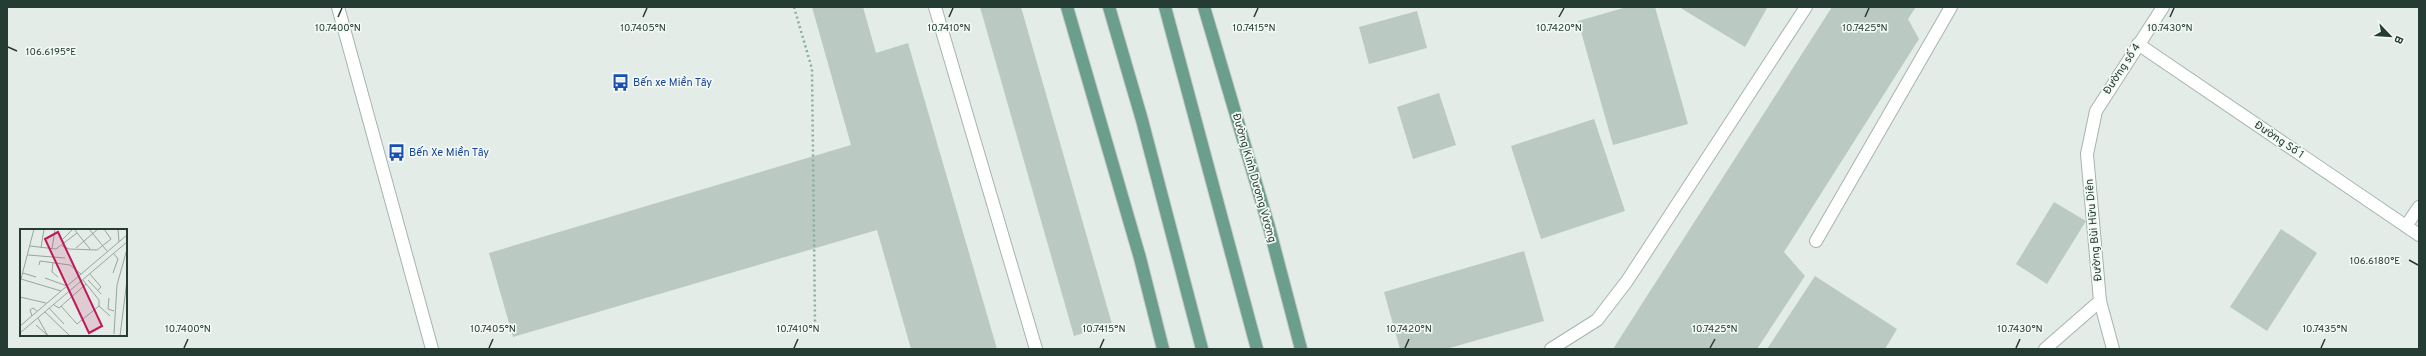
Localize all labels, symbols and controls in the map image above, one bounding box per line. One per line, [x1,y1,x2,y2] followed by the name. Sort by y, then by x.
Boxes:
[2370,16,2410,56] north arrow
[315,22,361,35] text: 10.7400°N
[620,22,666,35] text: 10.7405°N
[927,22,971,35] text: 10.7410°N
[1233,22,1275,35] text: 10.7415°N
[1536,22,1582,35] text: 10.7420°N
[1842,22,1888,35] text: 10.7425°N
[2147,22,2193,35] text: 10.7430°N
[2390,33,2406,46] text: B
[2100,41,2144,97] street label: Đường số 4
[26,46,76,59] text: 106.6195°E
[610,73,630,93] bus stop icon: Bến xe Miền Tây
[633,76,712,90] place label: Bến xe Miền Tây
[1229,112,1279,244] street label: Đường Kinh Dương Vương
[2251,118,2307,162] street label: Đường Số 1
[386,143,406,163] bus stop icon: Bến Xe Miền Tây
[409,146,489,160] place label: Bến Xe Miền Tây
[2083,178,2105,282] street label: Đường Bùi Hữu Diên
[20,229,127,336] inset map
[2350,255,2400,268] text: 106.6180°E
[165,323,211,336] text: 10.7400°N
[470,323,516,336] text: 10.7405°N
[776,323,820,336] text: 10.7410°N
[1083,323,1125,336] text: 10.7415°N
[1386,323,1432,336] text: 10.7420°N
[1692,323,1738,336] text: 10.7425°N
[1997,323,2043,336] text: 10.7430°N
[2302,323,2348,336] text: 10.7435°N

